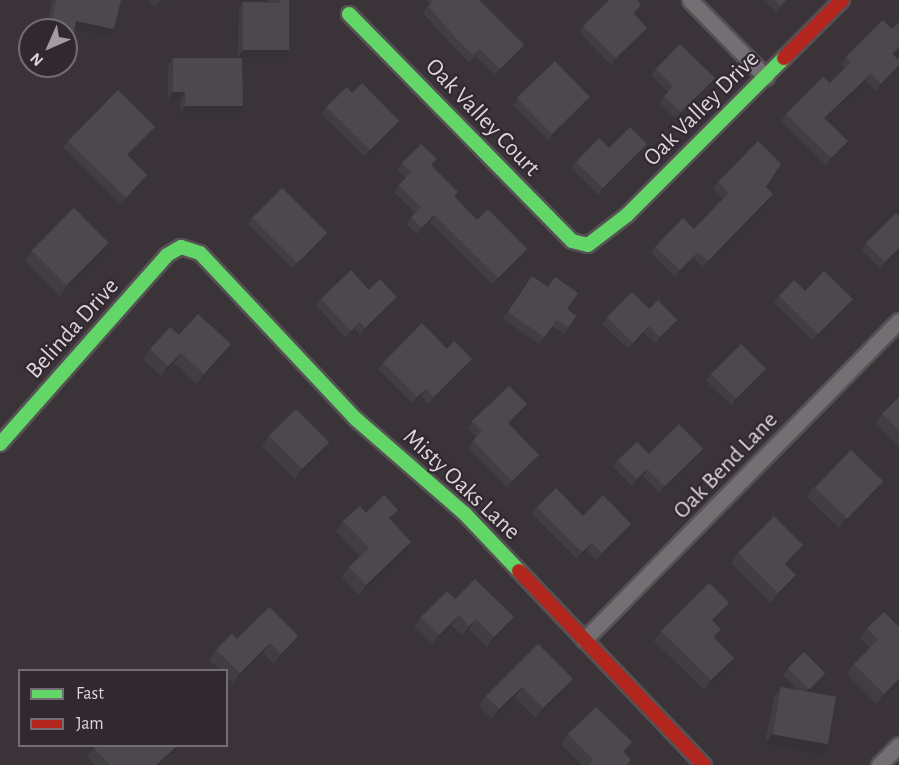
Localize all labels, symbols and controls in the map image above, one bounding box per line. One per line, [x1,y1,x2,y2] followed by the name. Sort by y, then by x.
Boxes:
[18,18,78,78] north arrow
[638,45,766,173] street label: Oak Valley Drive
[27,50,46,69] text: N
[419,53,545,183] street label: Oak Valley Court
[20,273,126,385] street label: Belinda Drive
[668,406,784,526] street label: Oak Bend Lane
[396,423,526,547] street label: Misty Oaks Lane
[18,669,228,747] legend
[76,685,104,703] text: Fast
[76,715,104,733] text: Jam

